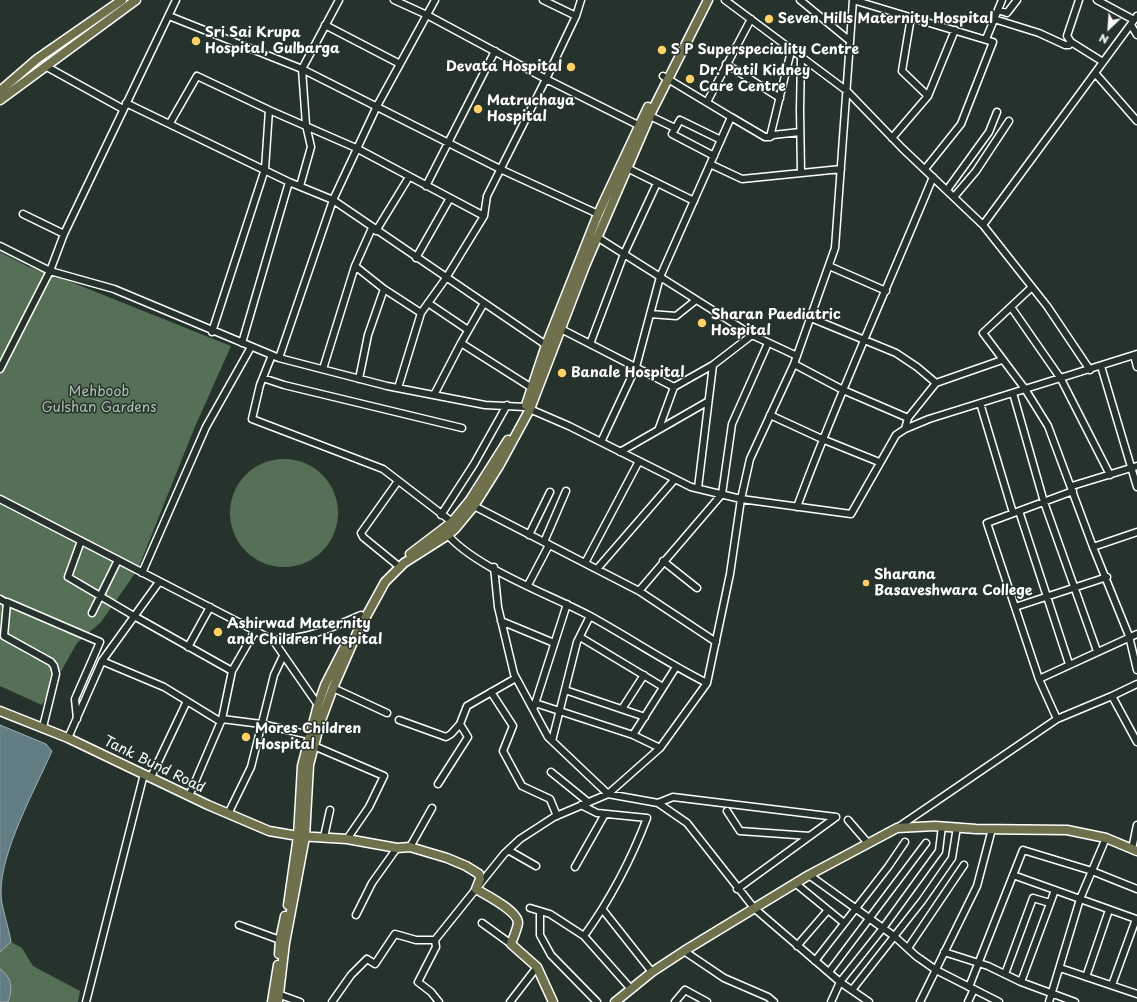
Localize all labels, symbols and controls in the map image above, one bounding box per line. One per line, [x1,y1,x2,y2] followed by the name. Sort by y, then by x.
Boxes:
[1089,8,1129,48] north arrow
[778,11,993,27] place label: Seven Hills Maternity Hospital
[763,13,775,25] marker: Seven Hills Maternity Hospital
[205,25,340,58] place label: Sri Sai Krupa Hospital, Gulbarga
[1096,30,1111,49] text: N
[190,35,202,47] marker: Sri Sai Krupa Hospital, Gulbarga
[671,42,859,58] place label: S P Superspeciality Centre
[656,44,668,56] marker: S P Superspeciality Centre
[446,59,562,75] place label: Devata Hospital
[565,61,577,73] marker: Devata Hospital
[699,63,810,96] place label: Dr. Patil Kidney Care Centre
[684,73,696,85] marker: Dr. Patil Kidney Care Centre
[487,93,575,126] place label: Matruchaya Hospital
[472,103,484,115] marker: Matruchaya Hospital
[711,307,841,340] place label: Sharan Paediatric Hospital
[696,317,708,329] marker: Sharan Paediatric Hospital
[571,365,685,381] place label: Banale Hospital
[556,367,568,379] marker: Banale Hospital
[41,384,157,416] park label: Mehboob Gulshan Gardens
[874,567,1032,600] place label: Sharana Basaveshwara College
[861,578,871,588] marker: Sharana Basaveshwara College
[227,616,382,648] place label: Ashirwad Maternity and Children Hospital
[212,626,224,638] marker: Ashirwad Maternity and Children Hospital
[255,721,361,754] place label: Mores Children Hospital
[240,731,252,743] marker: Mores Children Hospital
[100,733,208,797] street label: Tank Bund Road

